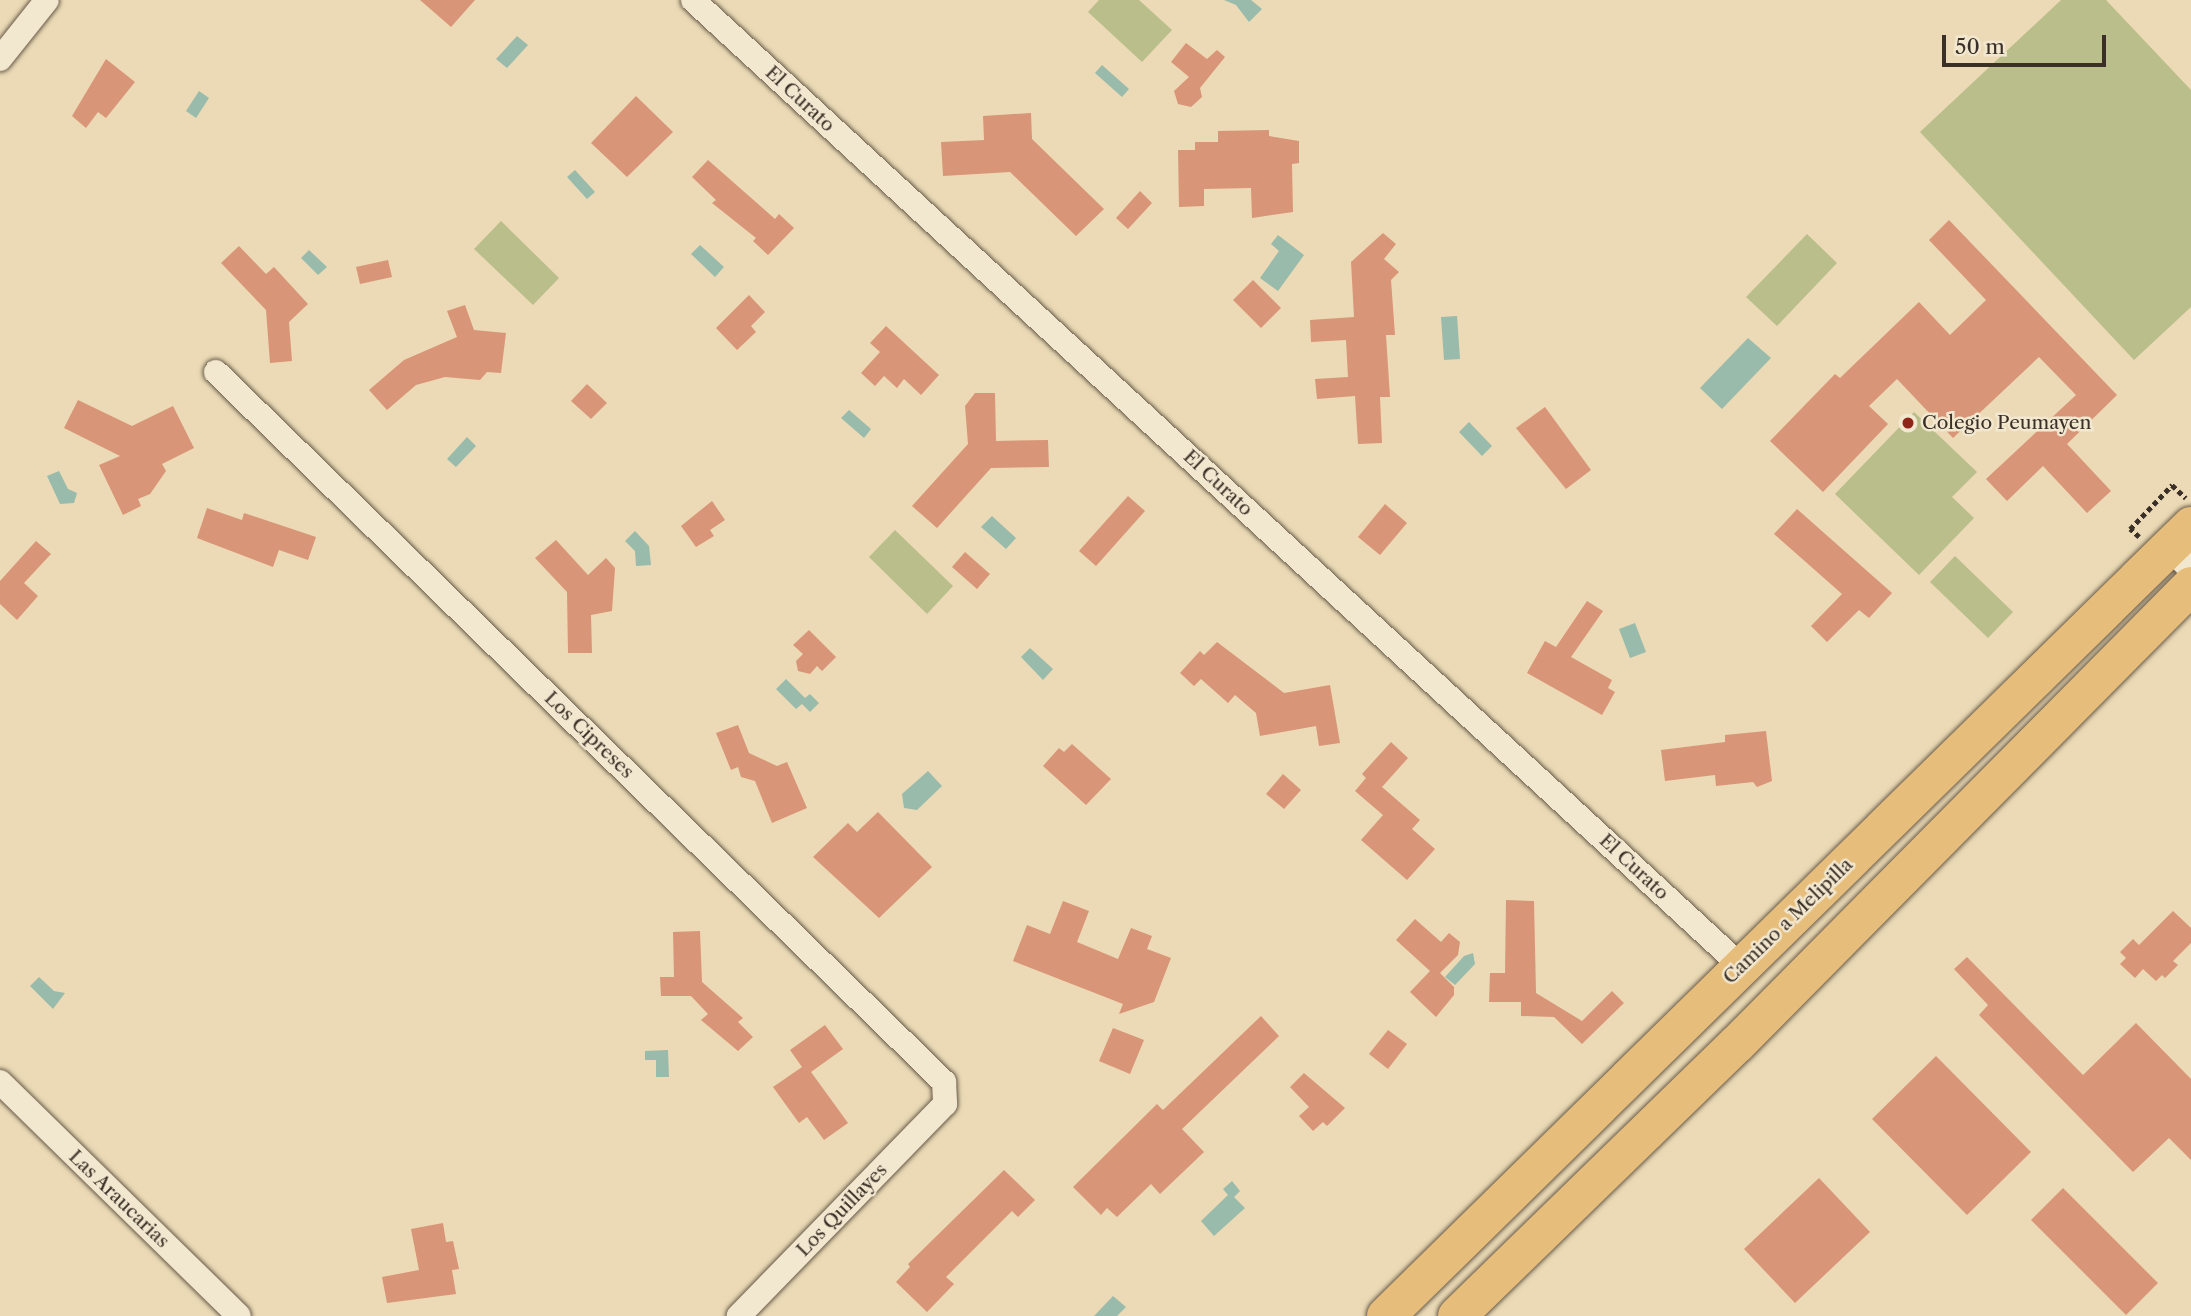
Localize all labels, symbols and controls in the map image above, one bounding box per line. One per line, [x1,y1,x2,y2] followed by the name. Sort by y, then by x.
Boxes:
[1946,21,2110,65] scale bar
[1955,34,2005,59] text: 50 m
[761,61,839,137] street label: El Curato
[1922,412,2091,434] place label: Colegio Peumayen
[1900,415,1916,431] marker: Colegio Peumayen
[1179,445,1257,521] street label: El Curato
[540,687,638,783] street label: Los Cipreses
[1595,829,1673,905] street label: El Curato
[1718,853,1858,989] street label: Camino a Melipilla
[64,1145,174,1253] street label: Las Araucarias
[792,1159,892,1261] street label: Los Quillayes

